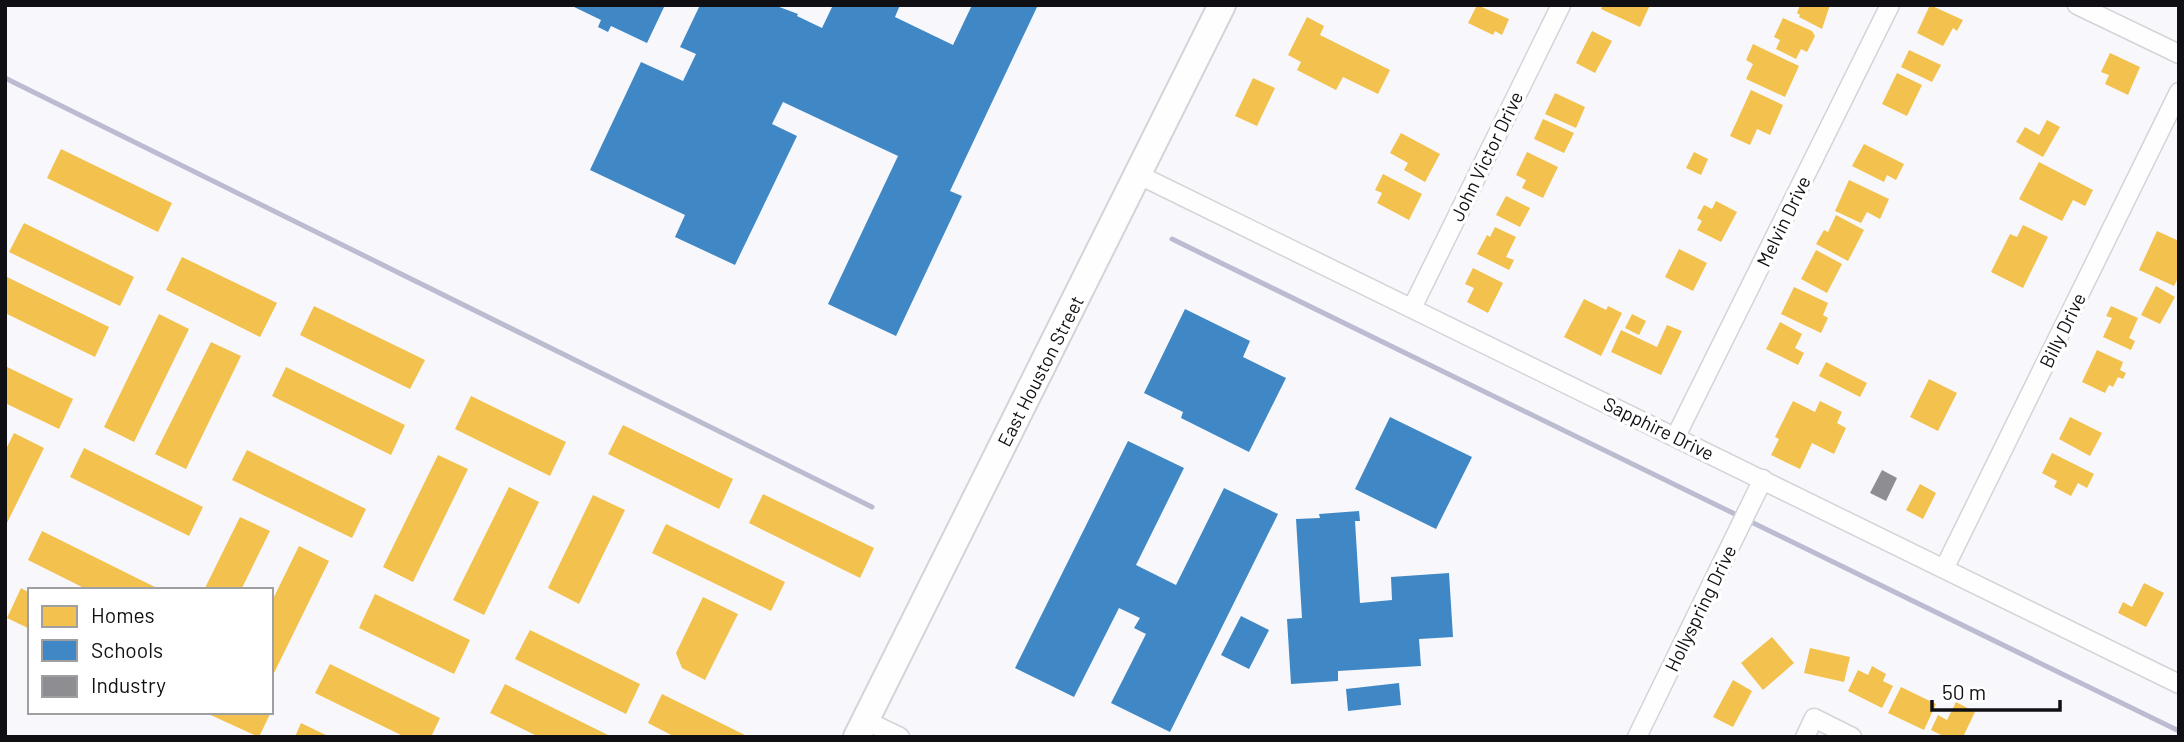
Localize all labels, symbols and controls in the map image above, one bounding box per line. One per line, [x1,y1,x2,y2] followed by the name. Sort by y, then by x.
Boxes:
[1445,87,1527,225] street label: John Victor Drive
[1751,172,1815,270] street label: Melvin Drive
[2034,289,2090,371] street label: Billy Drive
[992,292,1088,450] street label: East Houston Street
[1600,391,1718,465] street label: Sapphire Drive
[1659,541,1741,675] street label: Hollyspring Drive
[28,588,273,714] legend
[91,602,155,627] text: Homes
[91,637,163,662] text: Schools
[1932,668,2060,712] scale bar
[91,672,166,697] text: Industry
[1942,679,1986,704] text: 50 m

